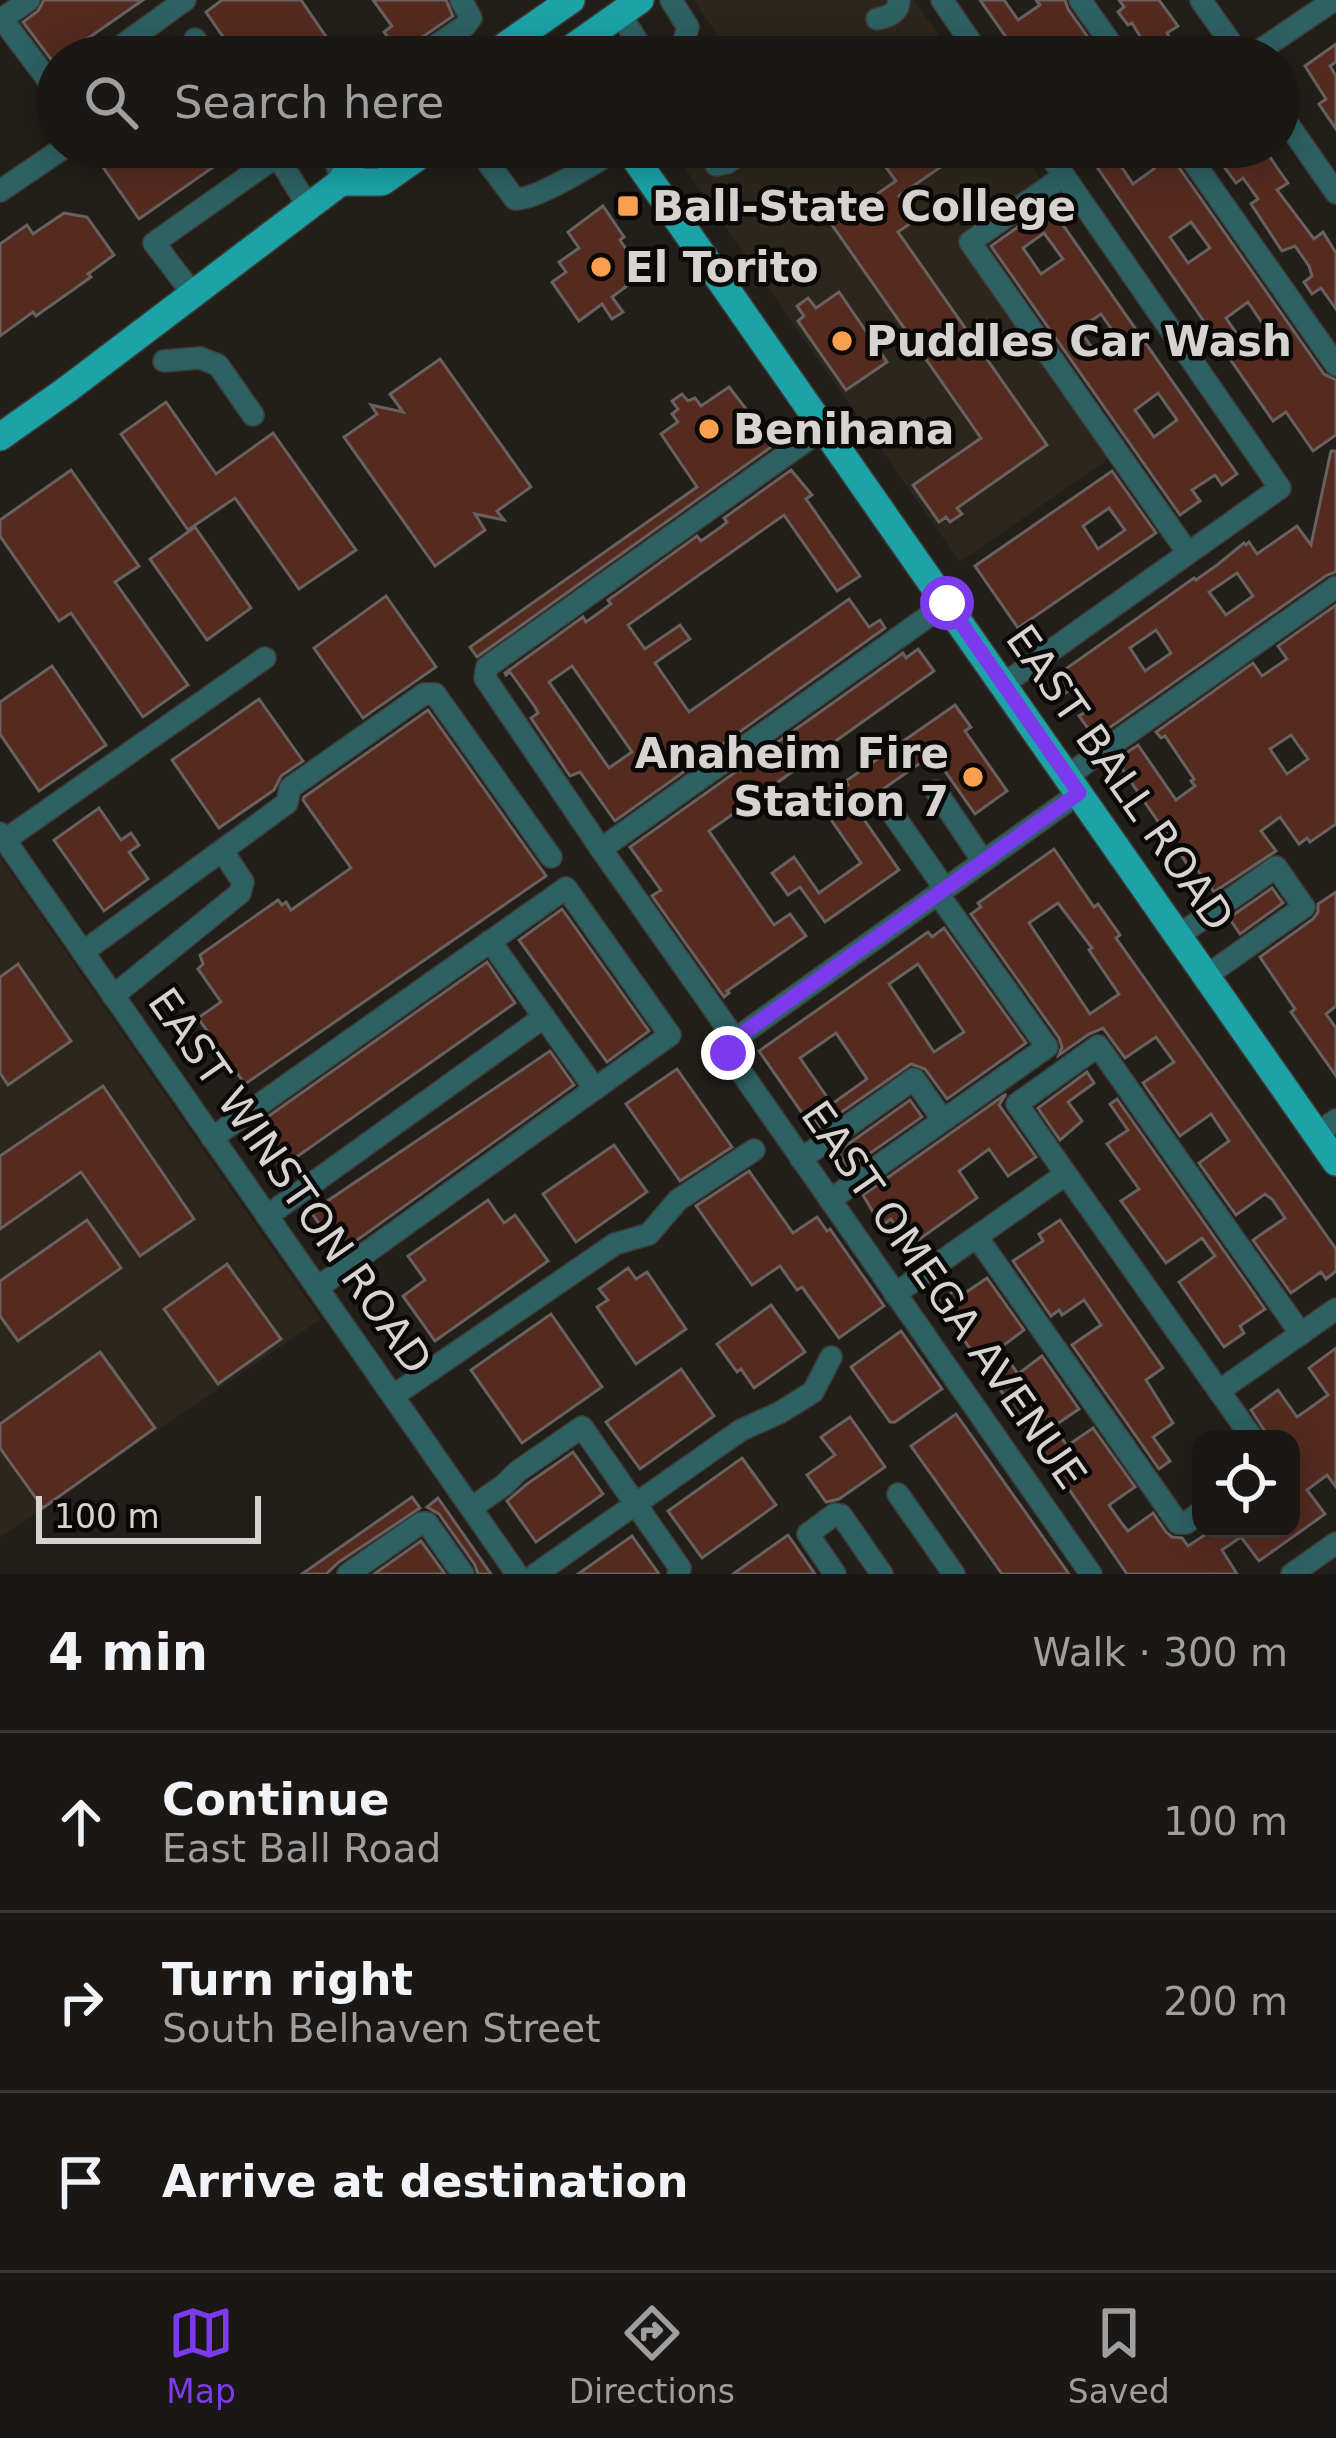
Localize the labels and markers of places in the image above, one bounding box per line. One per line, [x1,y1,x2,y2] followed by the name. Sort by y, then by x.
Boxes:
[652,182,1076,231] place label: Ball-State College
[615,193,641,219] marker: Ball-State College
[625,243,819,292] place label: El Torito
[588,254,614,280] marker: El Torito
[866,317,1292,366] place label: Puddles Car Wash
[829,328,855,354] marker: Puddles Car Wash
[733,405,954,454] place label: Benihana
[696,416,722,442] marker: Benihana
[635,729,949,826] place label: Anaheim Fire Station 7
[960,764,986,790] marker: Anaheim Fire Station 7

